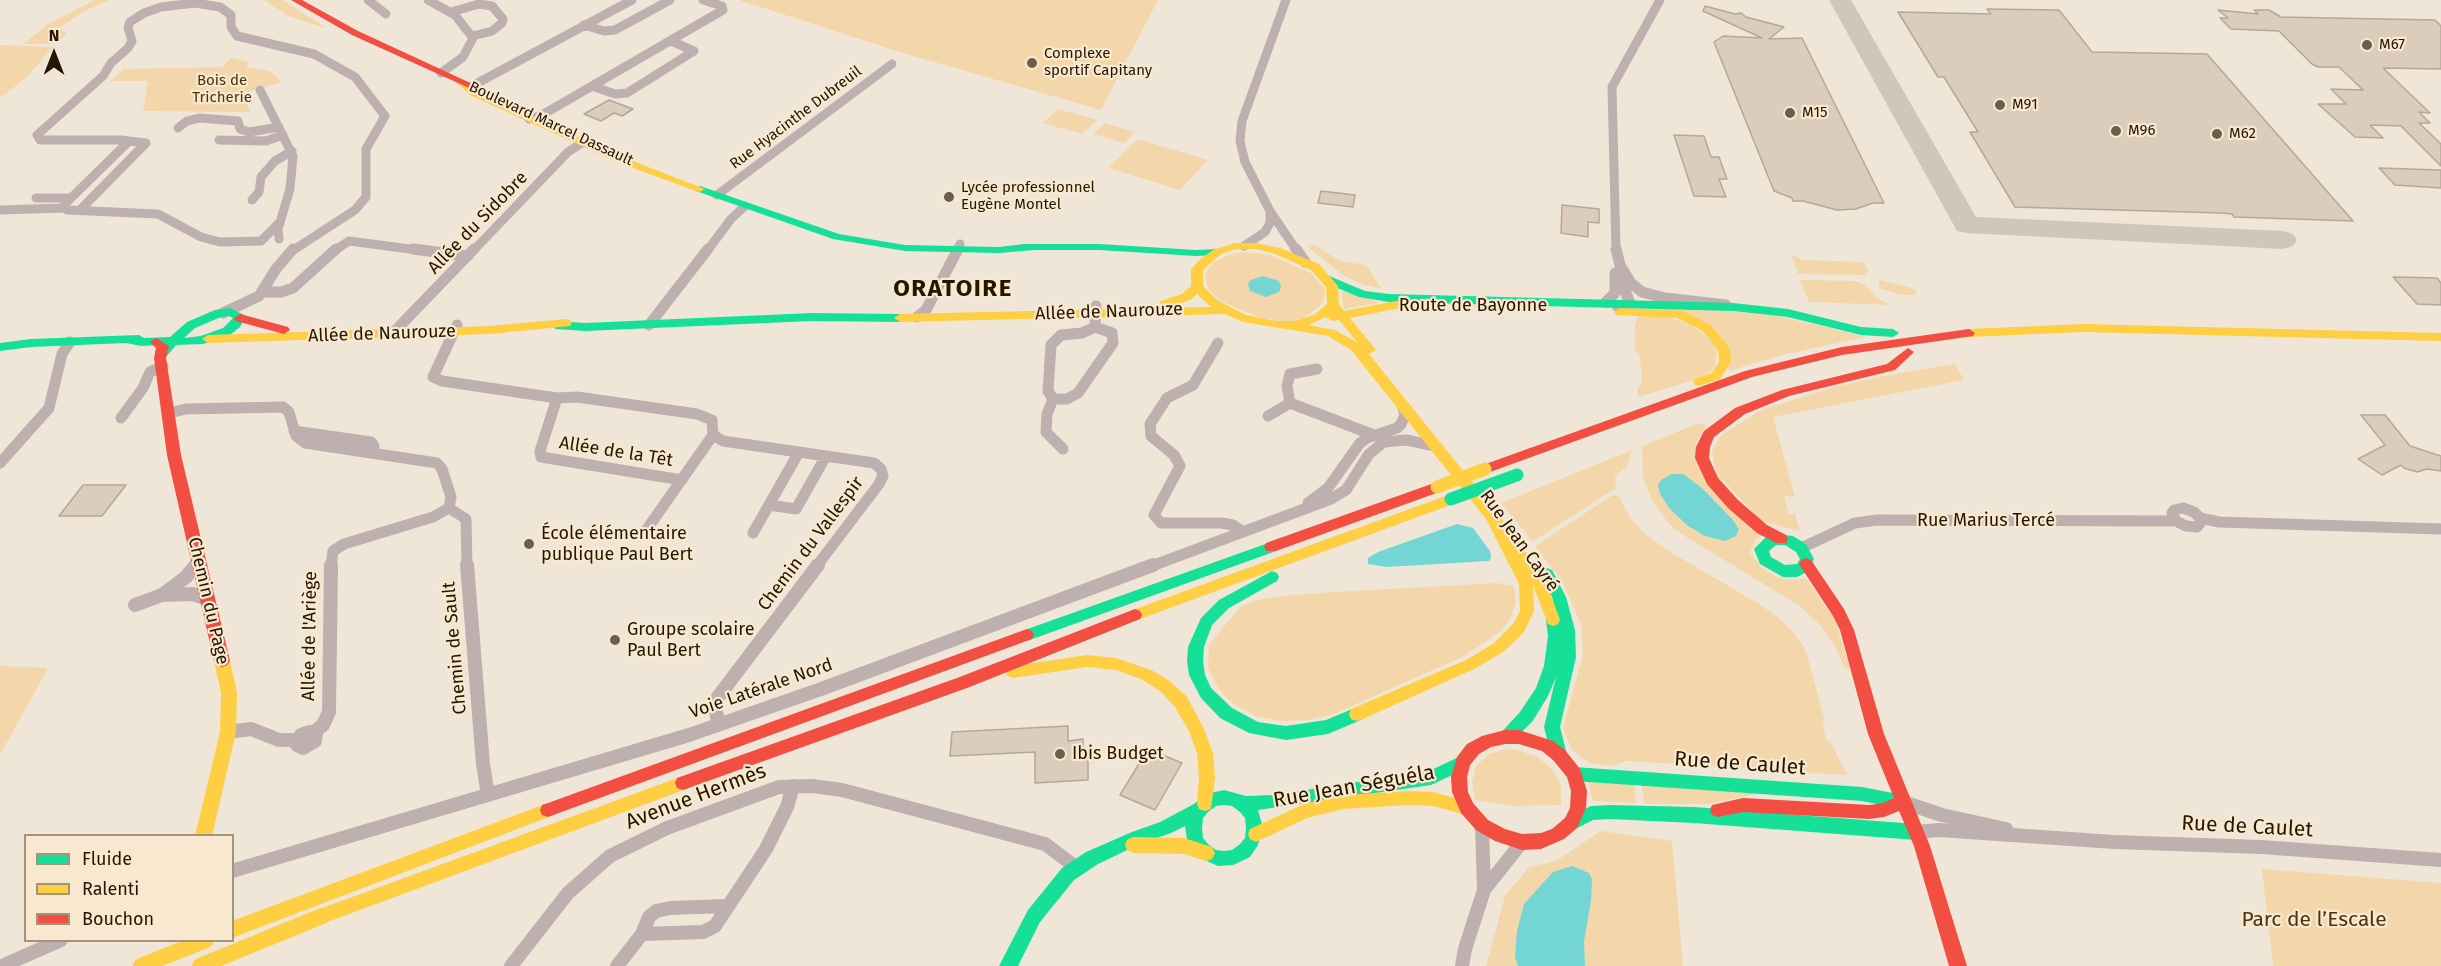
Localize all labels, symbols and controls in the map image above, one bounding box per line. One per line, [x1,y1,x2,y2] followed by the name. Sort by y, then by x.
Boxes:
[24,24,84,84] north arrow
[49,26,59,45] text: N
[2379,36,2405,54] place label: M67
[2360,38,2374,52] marker: M67
[1044,45,1152,80] place label: Complexe sportif Capitany
[1025,56,1039,70] marker: Complexe sportif Capitany
[727,63,865,173] street label: Rue Hyacinthe Dubreuil
[192,72,252,107] park label: Bois de Tricherie
[466,78,636,170] street label: Boulevard Marcel Dassault
[2012,96,2038,114] place label: M91
[1993,98,2007,112] marker: M91
[1802,104,1827,122] place label: M15
[1783,106,1797,120] marker: M15
[2128,122,2155,140] place label: M96
[2109,124,2123,138] marker: M96
[2229,125,2256,143] place label: M62
[2210,127,2224,141] marker: M62
[424,167,532,279] street label: Allée du Sidobre
[961,179,1095,214] place label: Lycée professionnel Eugène Montel
[942,190,956,204] marker: Lycée professionnel Eugène Montel
[893,275,1013,303] district label: ORATOIRE
[1399,295,1547,317] street label: Route de Bayonne
[1035,299,1183,325] street label: Allée de Naurouze
[308,321,456,347] street label: Allée de Naurouze
[558,432,674,472] street label: Allée de la Têt
[754,473,868,615] street label: Chemin du Vallespir
[1475,486,1563,596] street label: Rue Jean Cayré
[1917,510,2055,532] street label: Rue Marius Tercé
[541,523,693,566] place label: École élémentaire publique Paul Bert
[183,535,233,667] street label: Chemin du Page
[522,537,536,551] marker: École élémentaire publique Paul Bert
[298,571,322,701] street label: Allée de l'Ariège
[438,581,472,715] street label: Chemin de Sault
[627,619,754,662] place label: Groupe scolaire Paul Bert
[608,633,622,647] marker: Groupe scolaire Paul Bert
[687,654,835,724] street label: Voie Latérale Nord
[1072,743,1164,765] place label: Ibis Budget
[1053,747,1067,761] marker: Ibis Budget
[1673,747,1807,781] street label: Rue de Caulet
[622,759,770,835] street label: Avenue Hermès
[1271,760,1437,814] street label: Rue Jean Séguéla
[2181,811,2313,843] street label: Rue de Caulet
[24,834,234,942] legend
[82,848,132,870] text: Fluide
[82,878,139,900] text: Ralenti
[2241,907,2387,933] park label: Parc de l’Escale
[82,908,154,930] text: Bouchon

